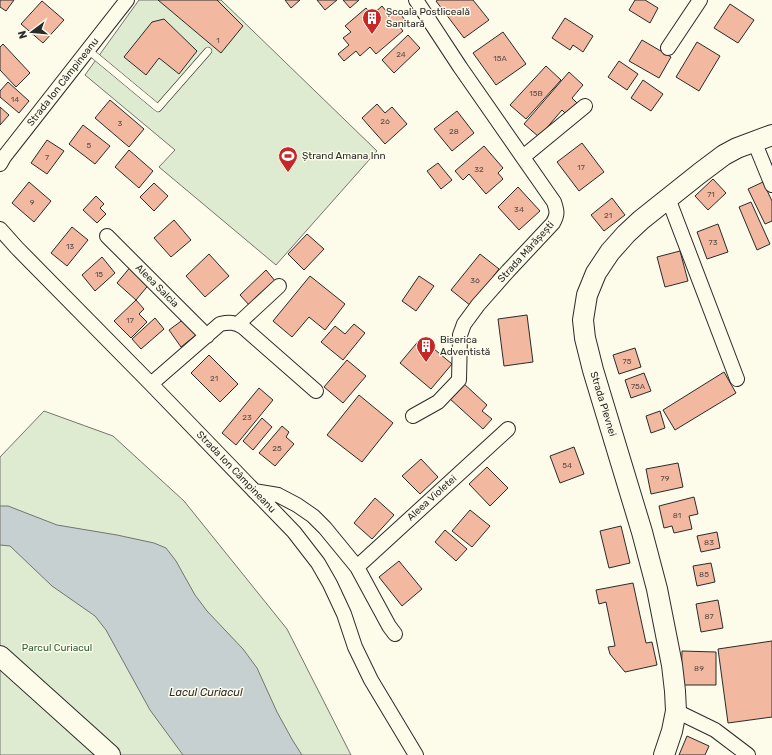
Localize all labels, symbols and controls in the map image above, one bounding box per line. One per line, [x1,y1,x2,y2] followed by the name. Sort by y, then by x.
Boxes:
[386,6,470,30] place label: Școala Postliceală Sanitară
[361,7,383,35] building icon: Școala Postliceală Sanitară
[12,12,52,52] north arrow
[16,29,30,40] text: N
[25,35,101,129] street label: Strada Ion Câmpineanu
[216,36,220,45] house number: 1
[396,50,406,59] house number: 24
[493,54,507,63] house number: 15A
[529,89,543,98] house number: 15B
[11,95,19,104] house number: 14
[380,117,390,126] house number: 26
[118,119,123,128] house number: 3
[449,127,459,136] house number: 28
[87,141,92,150] house number: 5
[277,145,299,173] sports icon: Ștrand Amana Inn
[302,150,386,162] place label: Ștrand Amana Inn
[45,153,49,162] house number: 7
[577,163,585,172] house number: 17
[474,165,484,174] house number: 32
[707,190,715,199] house number: 71
[30,198,35,207] house number: 9
[514,205,524,214] house number: 34
[604,211,612,220] house number: 21
[495,219,557,285] street label: Strada Mărășești
[709,238,718,247] house number: 73
[66,242,74,251] house number: 13
[133,262,181,310] street label: Aleea Salcia
[95,270,103,279] house number: 15
[470,276,480,285] house number: 36
[126,316,134,325] house number: 17
[440,334,490,358] place label: Biserica Adventistă
[415,335,437,363] building icon: Biserica Adventistă
[623,357,632,366] house number: 75
[587,370,619,438] street label: Strada Plevnei
[210,374,218,383] house number: 21
[631,382,646,391] house number: 75A
[242,413,252,422] house number: 23
[194,429,278,515] street label: Strada Ion Câmpineanu
[272,444,282,453] house number: 25
[562,461,572,470] house number: 54
[405,473,459,523] street label: Aleea Violetei
[661,474,670,483] house number: 79
[673,511,681,520] house number: 81
[704,538,714,547] house number: 83
[699,570,709,579] house number: 85
[704,612,714,621] house number: 87
[22,642,92,654] park label: Parcul Curiacul
[694,664,704,673] house number: 89
[169,686,243,699] water label: Lacul Curiacul

